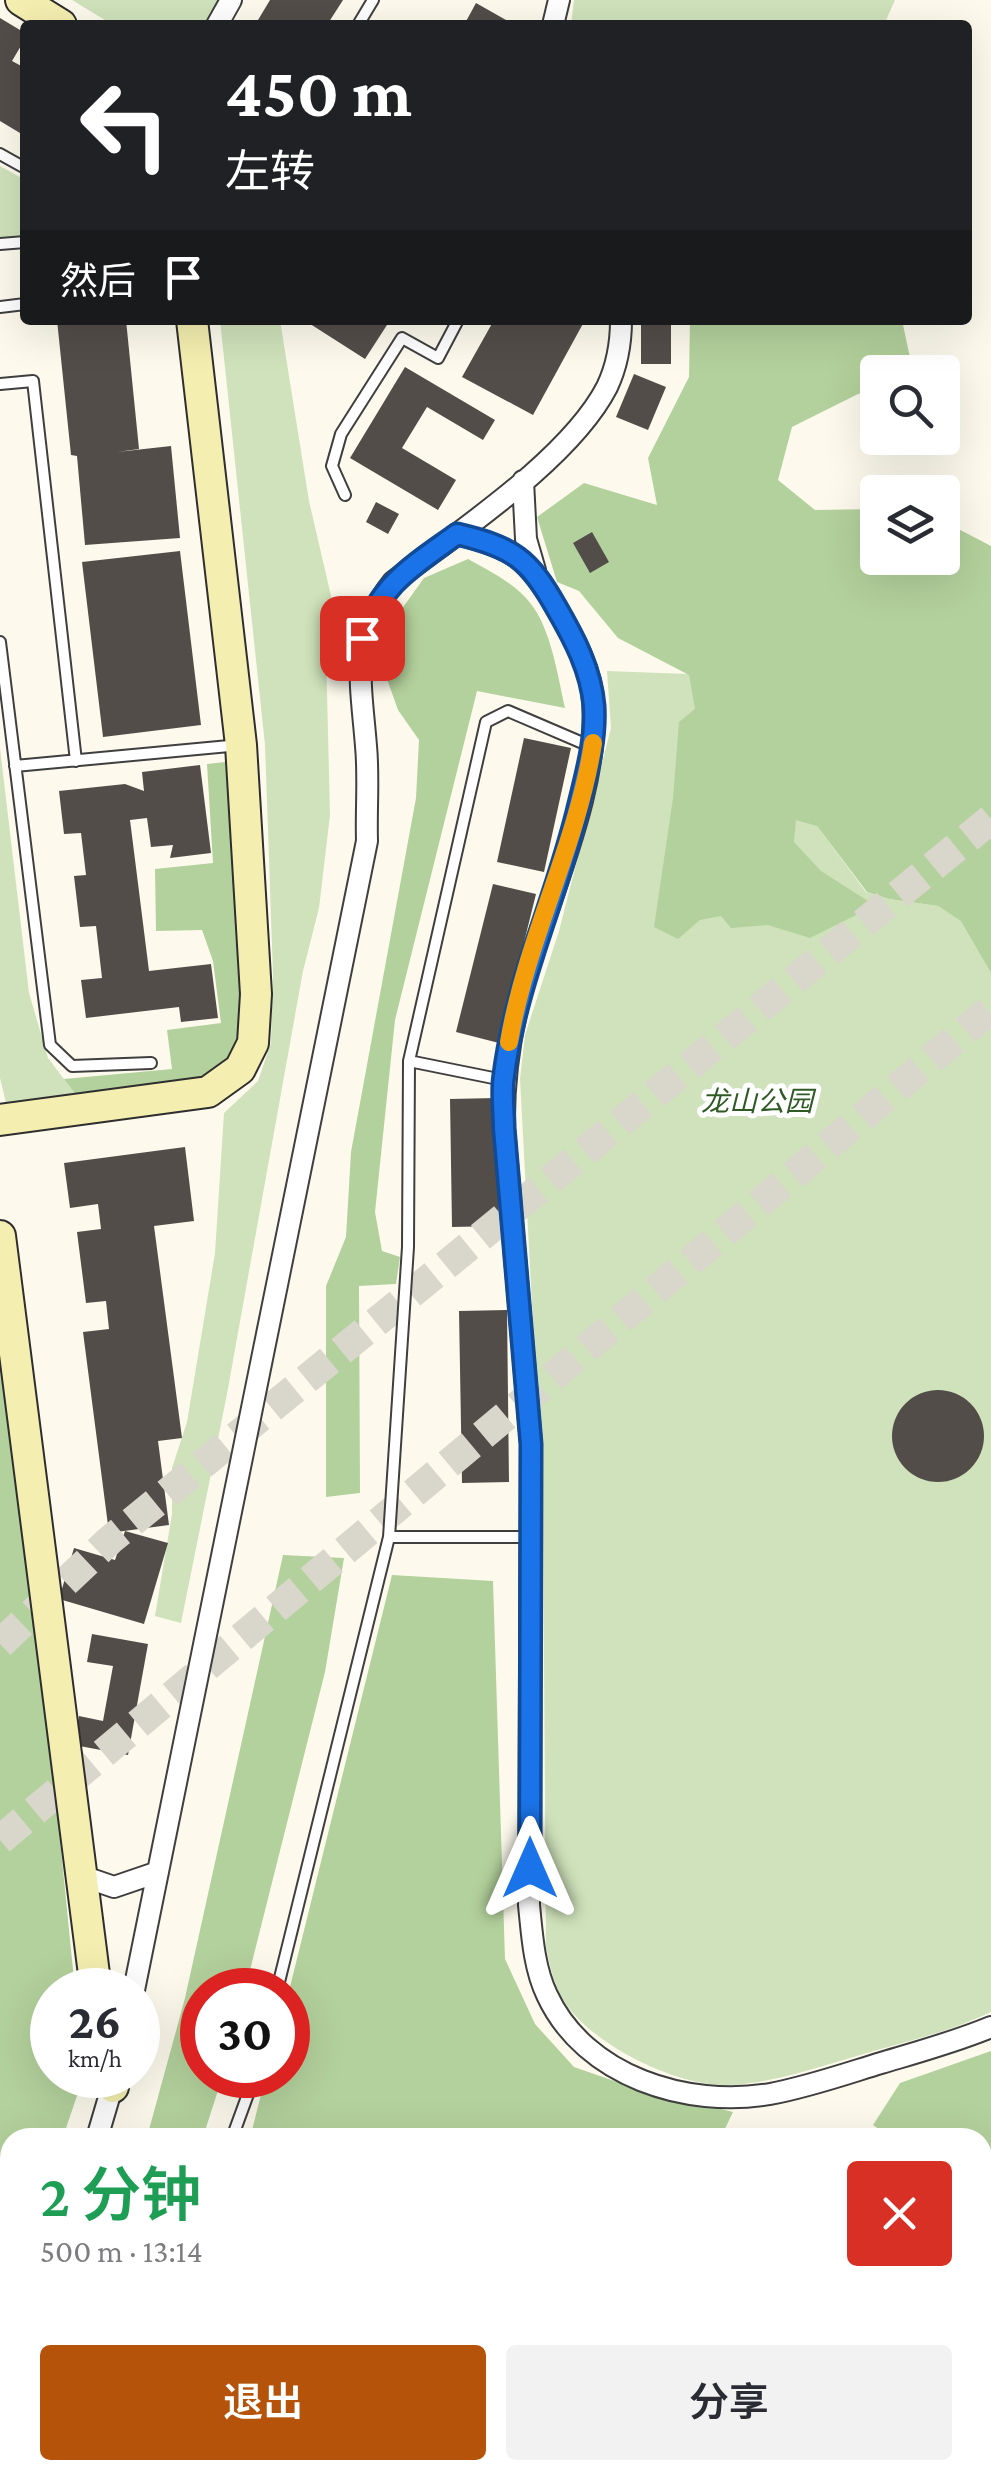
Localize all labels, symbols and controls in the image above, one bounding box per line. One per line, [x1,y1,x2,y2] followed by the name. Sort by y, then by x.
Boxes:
[225,53,412,131] text: 450 m
[60,60,190,190] icon: left
[225,147,315,197] text: 左转
[156,250,211,305] icon: arrive
[60,260,136,302] text: 然后
[860,355,960,575] map controls
[860,355,960,455] button: search
[860,475,960,575] button: layers
[320,596,405,681] pin
[335,611,390,666] icon: arrive
[701,1086,817,1117] park label: 龙山公园
[478,1816,582,1920] position arrow
[180,1968,310,2098] speed limit sign: 30
[69,1993,121,2049] text: 26
[68,2045,122,2072] text: km/h
[847,2161,952,2266] button: close
[40,2162,201,2229] text: 2 分钟
[40,2233,203,2269] text: 500 m · 13:14
[40,2345,486,2460] button: 退出
[506,2345,952,2460] button: 分享

